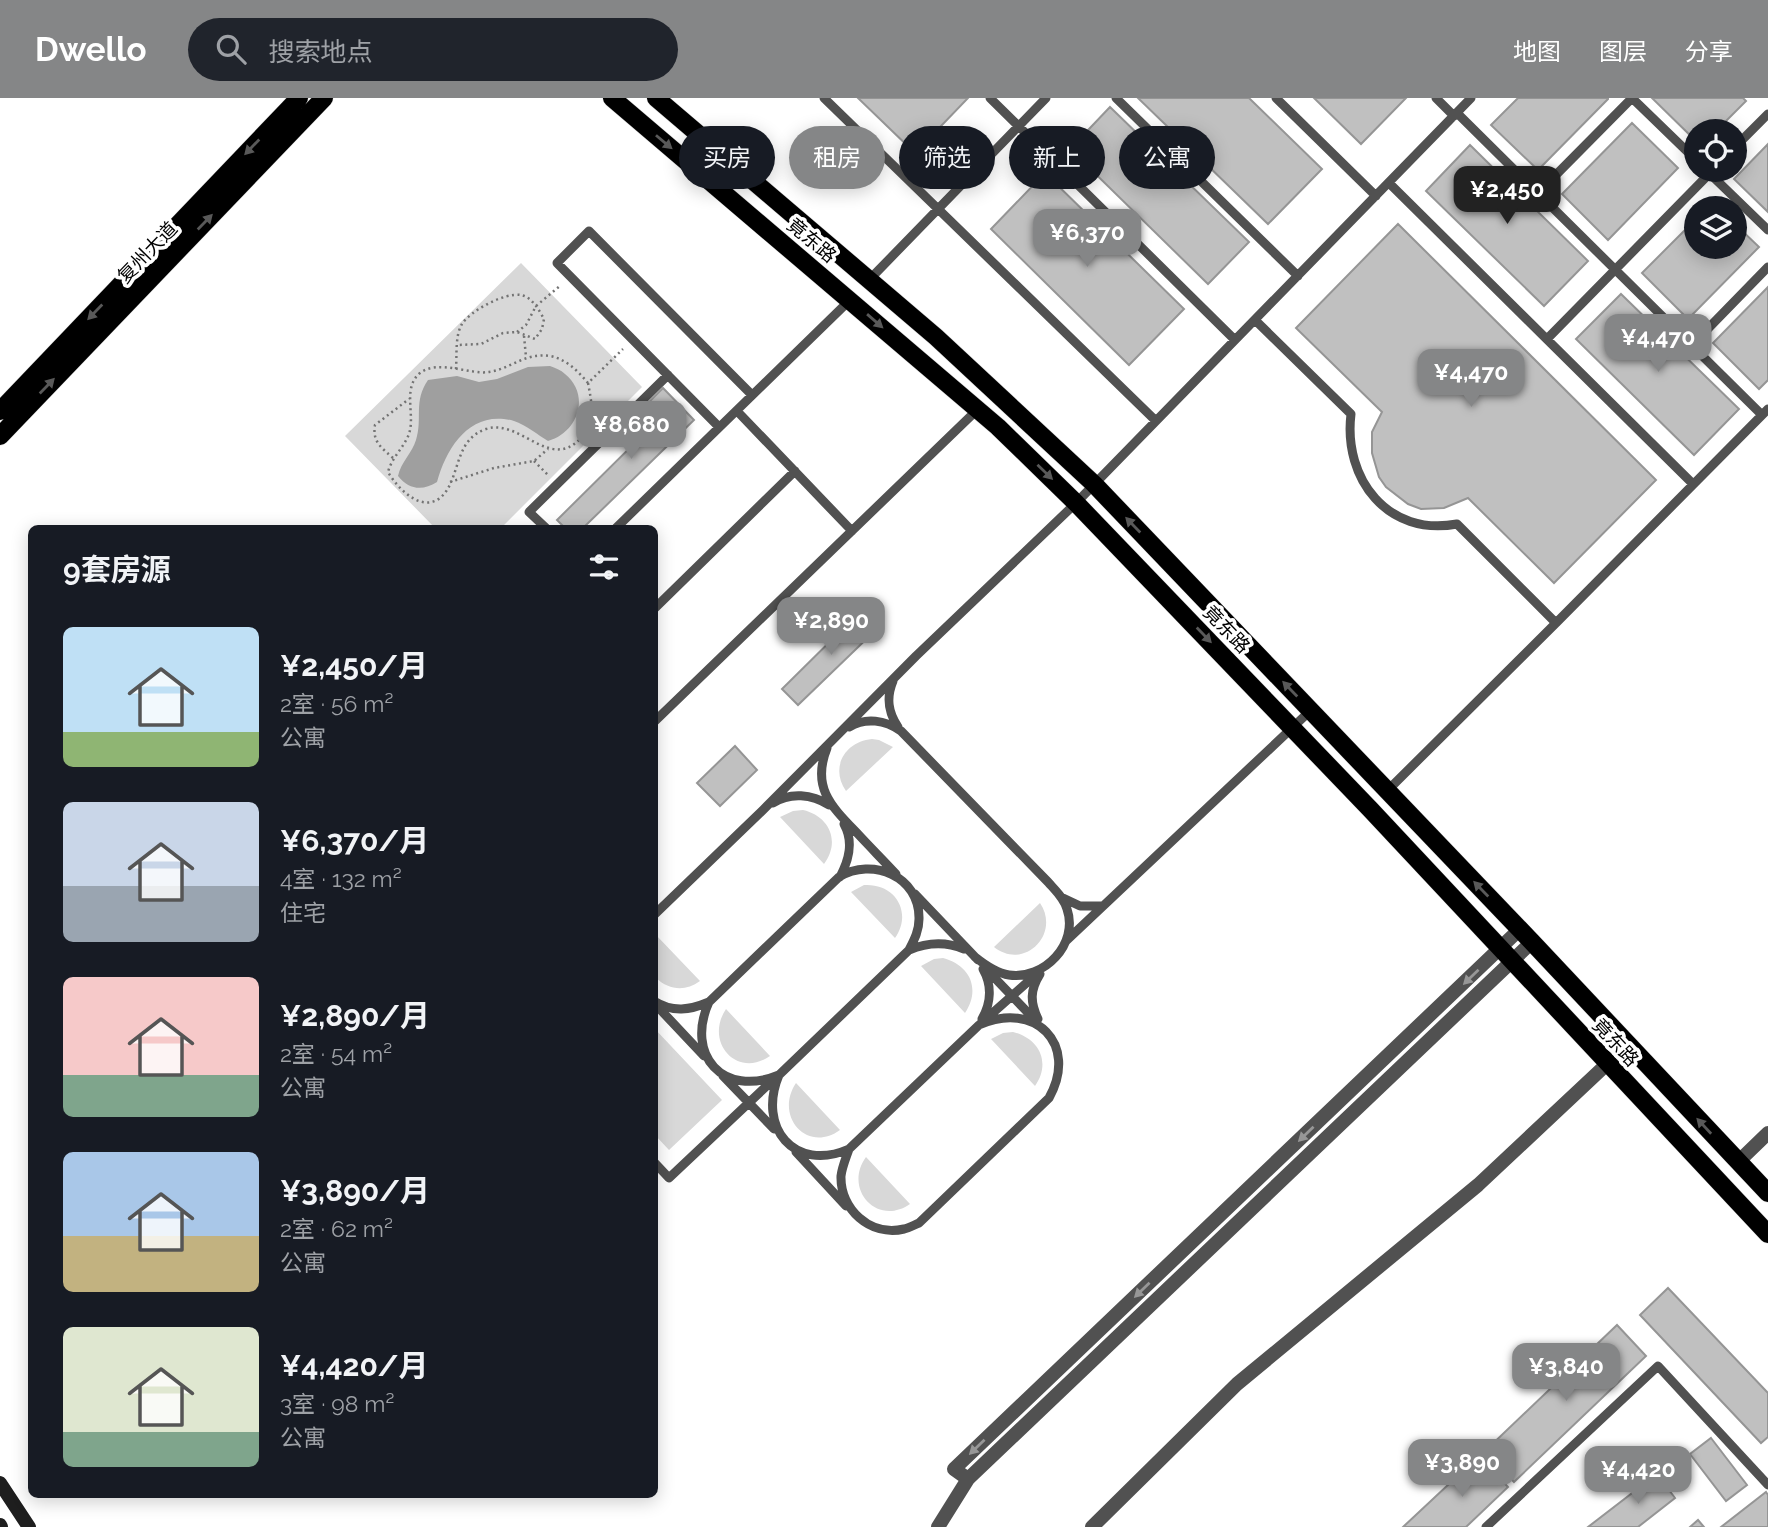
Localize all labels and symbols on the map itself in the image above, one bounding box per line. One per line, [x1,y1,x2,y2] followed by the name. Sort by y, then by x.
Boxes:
[655,134,673,150] one-way arrow
[243,139,260,156] one-way arrow
[1450,166,1564,226] pin: ¥2,450
[1030,209,1144,269] pin: ¥6,370
[783,213,841,267] street label: 竟东路
[196,214,212,231] one-way arrow
[113,217,181,287] street label: 复州大道
[87,303,103,320] one-way arrow
[866,313,884,329] one-way arrow
[1601,314,1715,374] pin: ¥4,470
[1414,350,1528,409] pin: ¥4,470
[39,378,56,395] one-way arrow
[574,402,688,461] pin: ¥8,680
[1036,464,1053,481] one-way arrow
[1125,517,1141,534] one-way arrow
[774,598,888,657] pin: ¥2,890
[1199,601,1255,657] street label: 竟东路
[1195,626,1211,643] one-way arrow
[1282,681,1298,698] one-way arrow
[1474,881,1490,898] one-way arrow
[1463,968,1480,984] one-way arrow
[1589,1014,1643,1070] street label: 竟东路
[1697,1118,1713,1135] one-way arrow
[1298,1125,1315,1142] one-way arrow
[1134,1282,1151,1298] one-way arrow
[1509,1344,1623,1403] pin: ¥3,840
[969,1439,986,1455] one-way arrow
[1405,1440,1519,1499] pin: ¥3,890
[1581,1446,1695,1506] pin: ¥4,420

